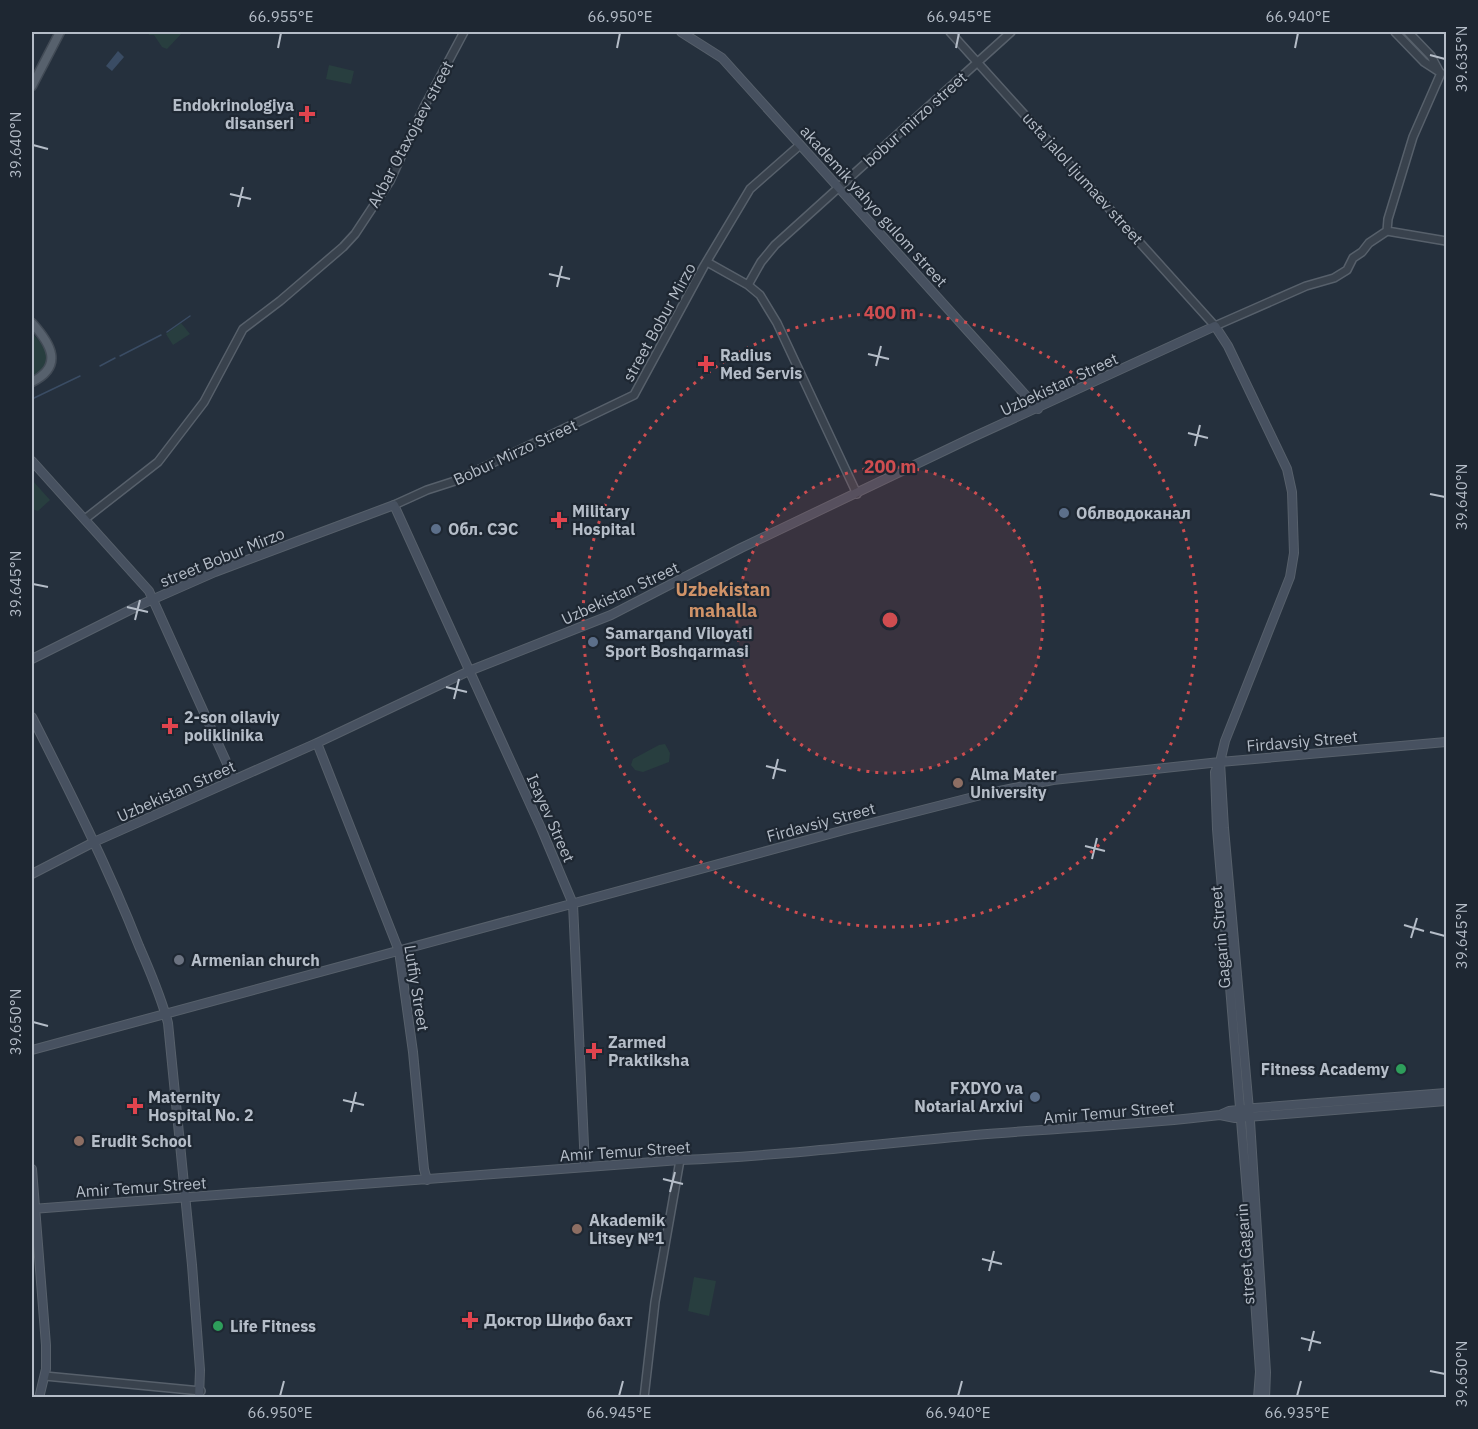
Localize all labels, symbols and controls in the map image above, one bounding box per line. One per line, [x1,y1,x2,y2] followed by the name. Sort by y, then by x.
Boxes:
[249,7,313,26] text: 66.955°E
[588,7,652,26] text: 66.950°E
[927,7,991,26] text: 66.945°E
[1266,7,1330,26] text: 66.940°E
[1452,26,1471,92] text: 39.635°N
[363,57,457,211] street label: Akbar Otaxojaev street
[859,67,971,171] street label: bobur mirzo street
[172,95,294,133] place label: Endokrinologiya disanseri
[298,105,316,123] marker: Endokrinologiya disanseri
[1018,108,1148,248] street label: usta jalol ljumaev street
[6,112,25,178] text: 39.640°N
[796,121,952,291] street label: akademik yahyo gulom street
[618,259,700,385] street label: street Bobur Mirzo
[864,301,916,324] text: 400 m
[720,345,802,383] place label: Radius Med Servis
[997,348,1121,420] street label: Uzbekistan Street
[697,355,715,373] marker: Radius Med Servis
[450,415,580,489] street label: Bobur Mirzo Street
[864,455,916,478] text: 200 m
[1452,464,1471,530] text: 39.640°N
[572,501,635,539] place label: Military Hospital
[1076,503,1191,523] place label: Облводоканал
[1057,506,1071,520] marker: Облводоканал
[550,511,568,529] marker: Military Hospital
[448,519,518,539] place label: Обл. СЭС
[429,522,443,536] marker: Обл. СЭС
[157,523,287,591] street label: street Bobur Mirzo
[6,551,25,617] text: 39.645°N
[558,557,682,629] street label: Uzbekistan Street
[675,578,771,622] district label: Uzbekistan mahalla
[880,610,900,630] centre of rings
[605,623,753,661] place label: Samarqand Viloyati Sport Boshqarmasi
[586,635,600,649] marker: Samarqand Viloyati Sport Boshqarmasi
[184,707,280,745] place label: 2-son oilaviy poliklinika
[161,717,179,735] marker: 2-son oilaviy poliklinika
[1245,726,1359,756] street label: Firdavsiy Street
[114,756,238,826] street label: Uzbekistan Street
[970,764,1057,802] place label: Alma Mater University
[523,771,579,865] street label: Isayev Street
[951,776,965,790] marker: Alma Mater University
[764,798,878,846] street label: Firdavsiy Street
[1206,885,1234,989] street label: Gagarin Street
[1452,903,1471,969] text: 39.645°N
[400,943,434,1033] street label: Lutfiy Street
[191,950,320,970] place label: Armenian church
[172,953,186,967] marker: Armenian church
[6,989,25,1055] text: 39.650°N
[608,1032,689,1070] place label: Zarmed Praktiksha
[585,1042,603,1060] marker: Zarmed Praktiksha
[1261,1059,1389,1079] place label: Fitness Academy
[1394,1062,1408,1076] marker: Fitness Academy
[914,1078,1023,1116] place label: FXDYO va Notarial Arxivi
[148,1087,254,1125] place label: Maternity Hospital No. 2
[1028,1090,1042,1104] marker: FXDYO va Notarial Arxivi
[1043,1096,1175,1128] street label: Amir Temur Street
[126,1097,144,1115] marker: Maternity Hospital No. 2
[91,1131,192,1151] place label: Erudit School
[72,1134,86,1148] marker: Erudit School
[559,1136,691,1166] street label: Amir Temur Street
[75,1172,207,1202] street label: Amir Temur Street
[1231,1203,1259,1305] street label: street Gagarin
[589,1210,666,1248] place label: Akademik Litsey №1
[570,1222,584,1236] marker: Akademik Litsey №1
[484,1310,633,1330] place label: Доктор Шифо бахт
[461,1311,479,1329] marker: Доктор Шифо бахт
[230,1316,316,1336] place label: Life Fitness
[211,1319,225,1333] marker: Life Fitness
[1452,1341,1471,1407] text: 39.650°N
[248,1403,312,1422] text: 66.950°E
[587,1403,651,1422] text: 66.945°E
[926,1403,990,1422] text: 66.940°E
[1265,1403,1329,1422] text: 66.935°E

